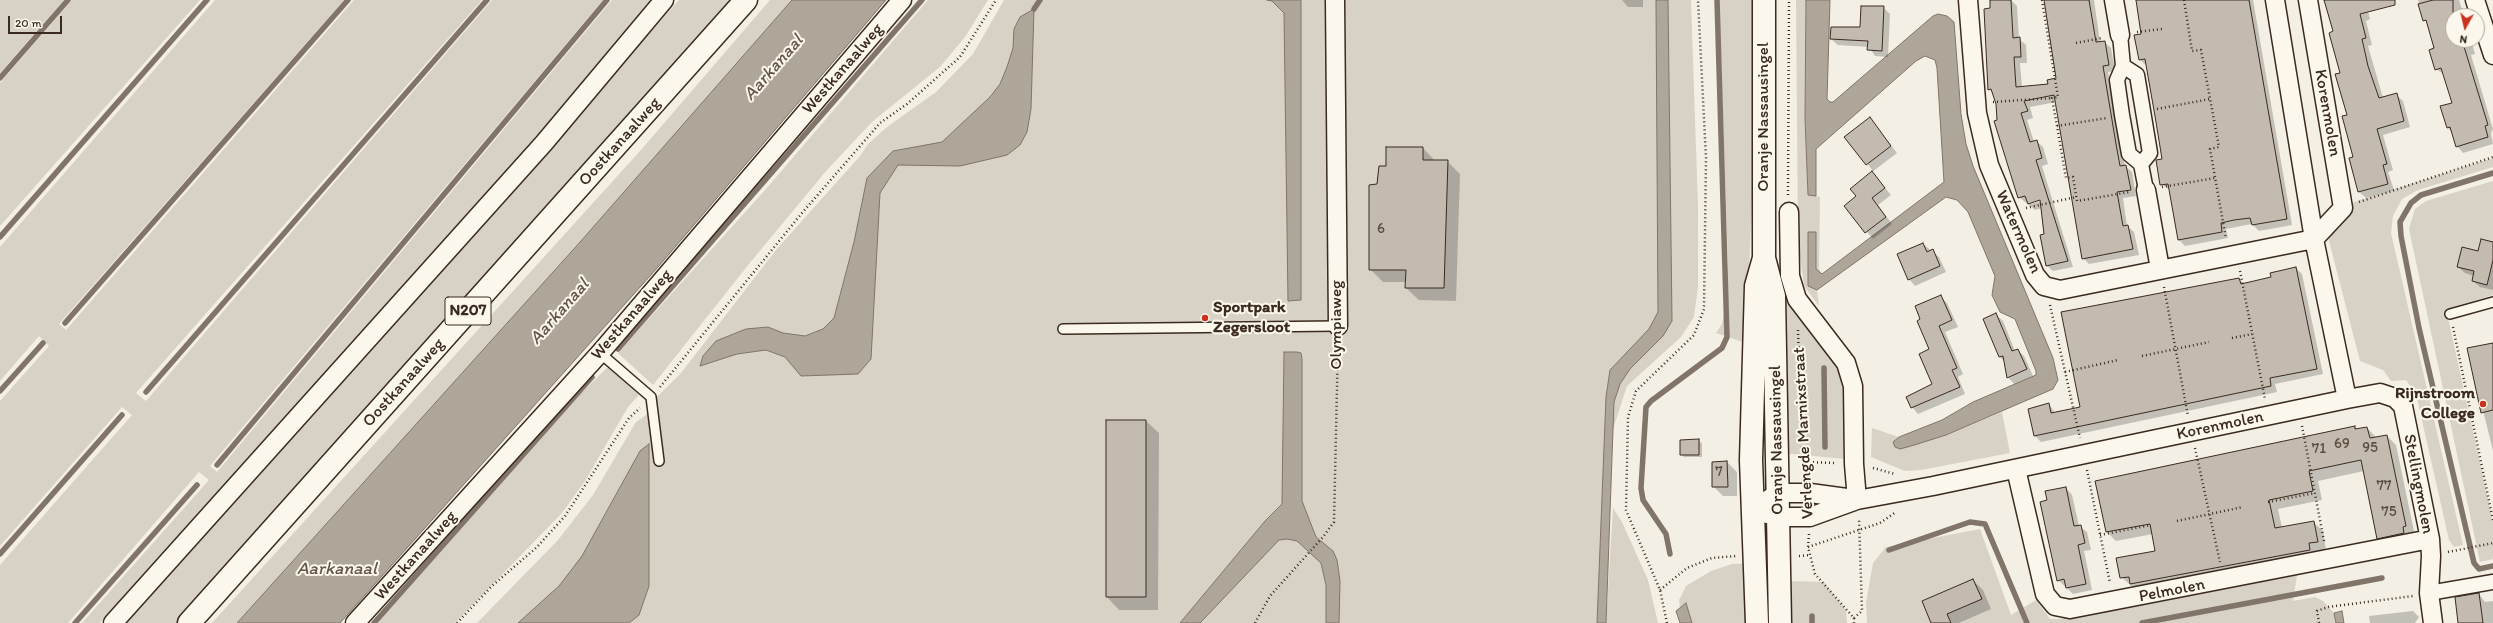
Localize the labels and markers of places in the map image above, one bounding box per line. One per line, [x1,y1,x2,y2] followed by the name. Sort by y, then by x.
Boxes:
[1213,298,1290,338] place label: Sportpark Zegersloot
[1200,313,1210,323] marker: Sportpark Zegersloot
[2395,384,2475,424] place label: Rijnstroom College
[2478,399,2488,409] marker: Rijnstroom College

